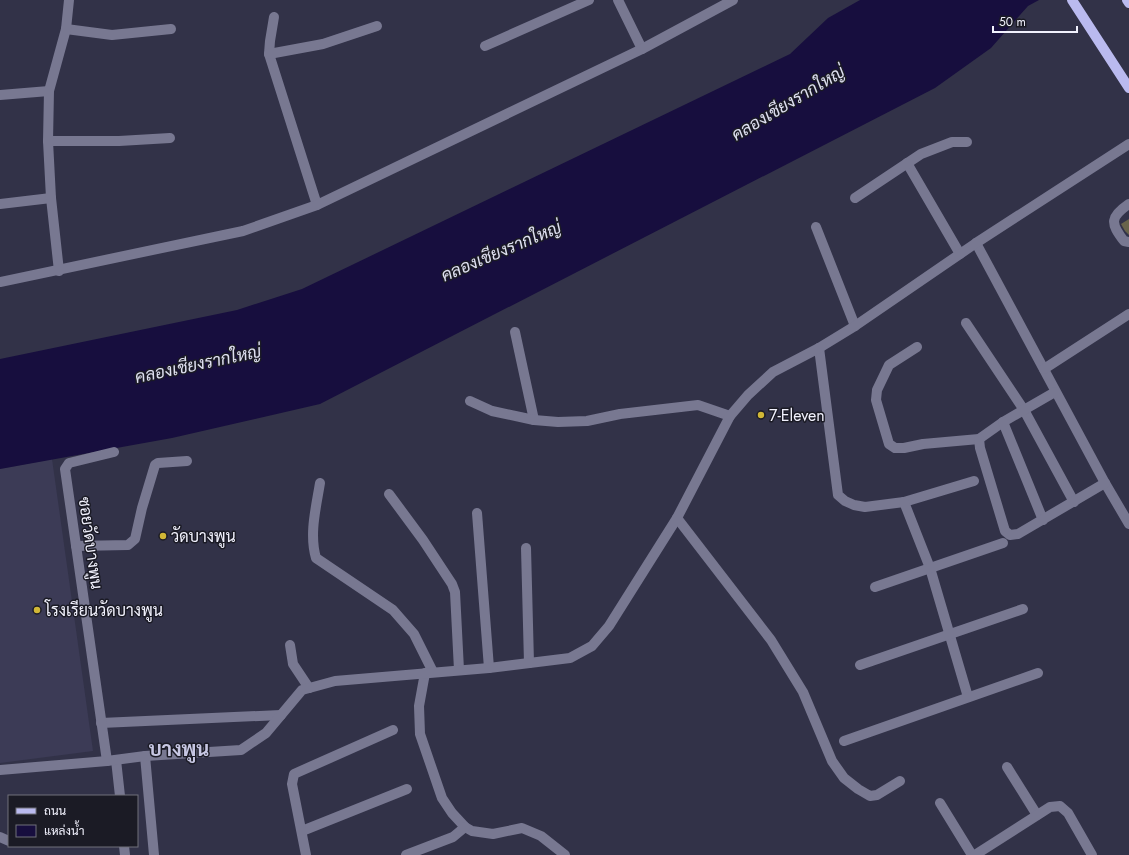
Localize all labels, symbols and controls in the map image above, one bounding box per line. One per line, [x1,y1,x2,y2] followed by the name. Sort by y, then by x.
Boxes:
[993,8,1077,34] scale bar
[999,13,1026,31] text: 50 m
[727,59,850,146] water label: คลองเชียงรากใหญ่
[437,214,566,287] water label: คลองเชียงรากใหญ่
[133,339,264,389] water label: คลองเชียงรากใหญ่
[769,404,825,427] place label: 7-Eleven
[756,410,766,420] marker: 7-Eleven
[73,495,108,591] street label: ซอยวัดบางพูน
[171,525,236,548] place label: วัดบางพูน
[158,531,168,541] marker: วัดบางพูน
[44,599,163,622] place label: โรงเรียนวัดบางพูน
[32,605,42,615] marker: โรงเรียนวัดบางพูน
[149,735,209,764] district label: บางพูน
[8,795,138,847] legend
[44,802,67,820] text: ถนน
[44,820,84,840] text: แหล่งน้ำ

